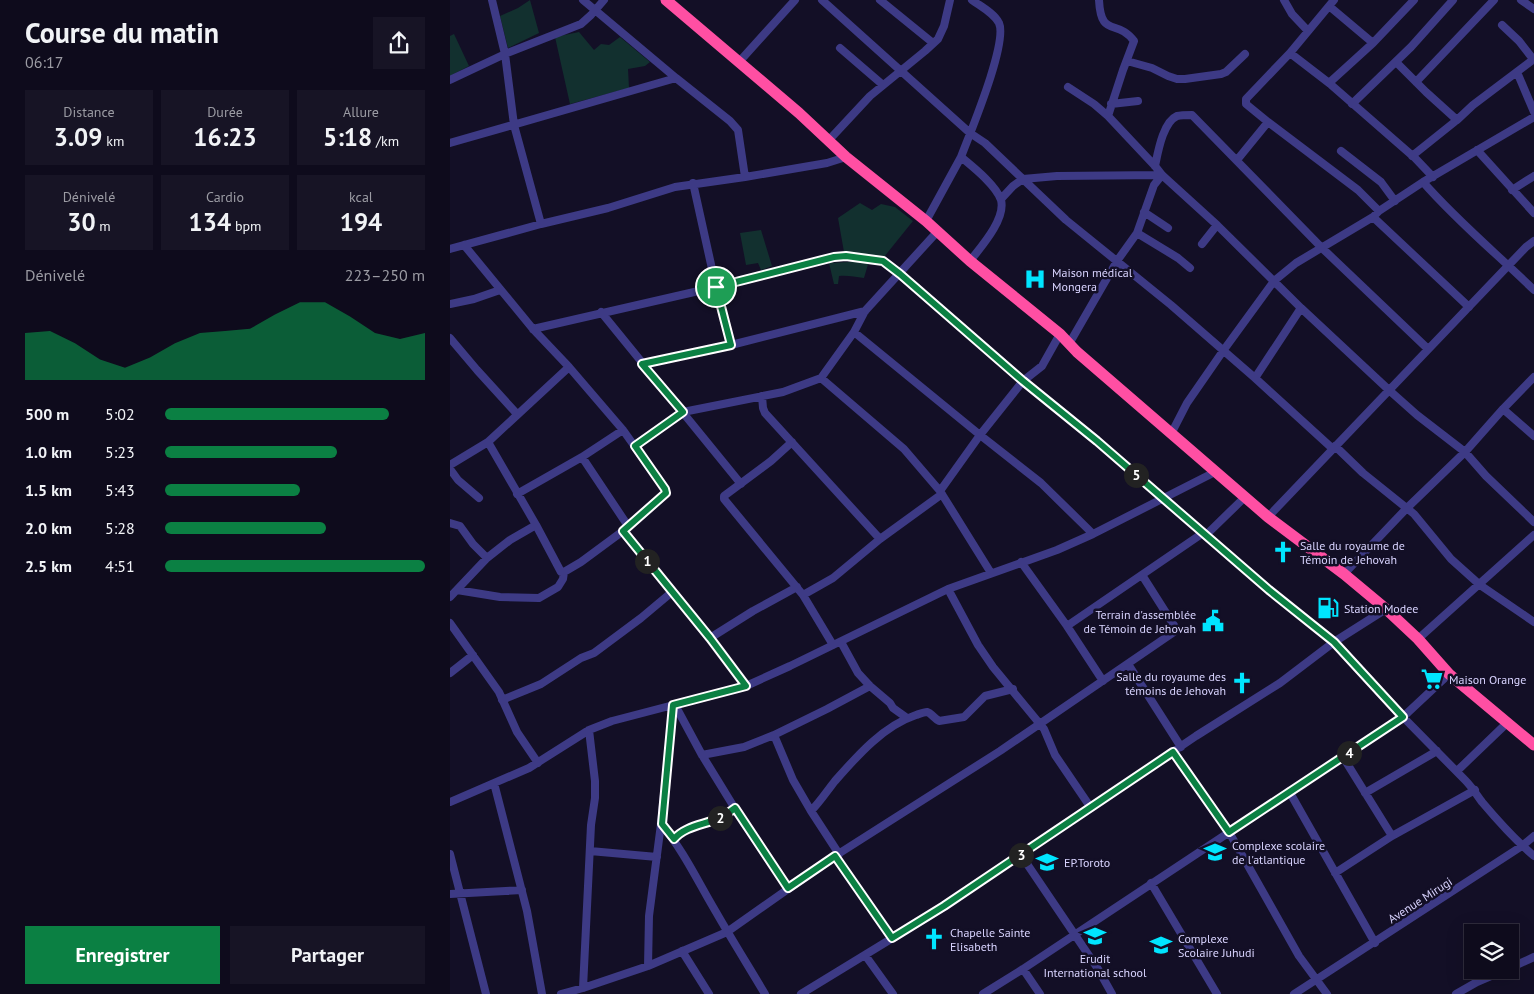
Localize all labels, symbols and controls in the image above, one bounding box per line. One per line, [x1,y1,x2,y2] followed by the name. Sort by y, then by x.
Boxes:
[25,14,219,51] text: Course du matin
[373,17,425,69] button: share
[25,52,63,72] text: 06:17
[63,103,115,121] text: Distance
[207,103,243,121] text: Durée
[343,103,379,121] text: Allure
[54,121,102,153] text: 3.09
[193,121,257,153] text: 16:23
[323,121,372,153] text: 5:18
[102,132,124,150] text: km
[372,132,399,150] text: /km
[63,188,115,206] text: Dénivelé
[206,188,244,206] text: Cardio
[349,188,373,206] text: kcal
[67,206,96,238] text: 30
[189,206,231,238] text: 134
[340,206,382,238] text: 194
[96,217,111,235] text: m
[231,217,261,235] text: bpm
[25,265,85,285] text: Dénivelé
[345,265,425,285] text: 223–250 m
[1052,265,1133,294] place label: Maison médical Mongera
[695,266,737,308] pin
[1022,266,1048,292] hospital icon: Maison médical Mongera
[702,273,730,301] icon: arrive
[25,404,69,424] text: 500 m
[105,404,135,424] text: 5:02
[25,442,72,462] text: 1.0 km
[105,442,135,462] text: 5:23
[1124,462,1148,488] pin: 5
[1133,466,1140,484] text: 5
[25,480,72,500] text: 1.5 km
[105,480,135,500] text: 5:43
[25,518,72,538] text: 2.0 km
[105,518,135,538] text: 5:28
[1300,538,1405,567] place label: Salle du royaume de Témoin de Jehovah
[1270,539,1296,565] church icon: Salle du royaume de Témoin de Jehovah
[634,548,660,574] pin: 1
[644,552,651,570] text: 1
[25,556,72,576] text: 2.5 km
[105,556,135,576] text: 4:51
[1315,595,1341,621] fuel station icon: Station Modee
[1344,601,1418,616] place label: Station Modee
[1083,607,1196,636] place label: Terrain d'assemblée de Témoin de Jehovah
[1200,608,1226,634] public building icon: Terrain d'assemblée de Témoin de Jehovah
[1419,666,1445,692] supermarket icon: Maison Orange
[1116,669,1226,698] place label: Salle du royaume des témoins de Jehovah
[1229,670,1255,696] church icon: Salle du royaume des témoins de Jehovah
[1449,672,1526,687] place label: Maison Orange
[1336,740,1362,766] pin: 4
[1346,744,1353,762] text: 4
[708,806,732,830] pin: 2
[717,809,724,827] text: 2
[1232,838,1325,867] place label: Complexe scolaire de l'atlantique
[1202,839,1228,865] school or university icon: Complexe scolaire de l'atlantique
[1008,842,1034,868] pin: 3
[1018,846,1025,864] text: 3
[1034,849,1060,875] school or university icon: EP.Toroto
[1064,855,1110,870] place label: EP.Toroto
[1385,874,1455,926] street label: Avenue Mirugi
[1082,923,1108,949] school or university icon: Erudit International school
[1464,924,1519,979] map controls
[1464,924,1519,979] button: layers
[950,925,1030,954] place label: Chapelle Sainte Elisabeth
[25,926,220,984] button: Enregistrer
[230,926,425,984] button: Partager
[921,926,947,952] church icon: Chapelle Sainte Elisabeth
[1178,931,1255,960] place label: Complexe Scolaire Juhudi
[1148,932,1174,958] school or university icon: Complexe Scolaire Juhudi
[1043,951,1147,980] place label: Erudit International school

